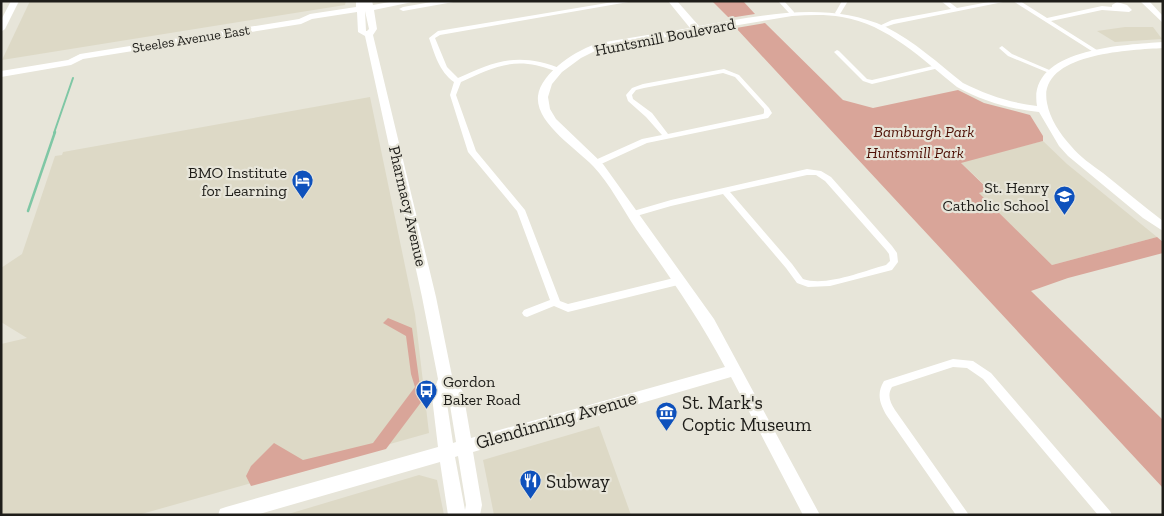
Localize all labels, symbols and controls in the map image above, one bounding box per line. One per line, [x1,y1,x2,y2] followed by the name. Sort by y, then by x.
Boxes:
[593,14,737,60] street label: Huntsmill Boulevard
[131,21,252,57] street label: Steeles Avenue East
[873,122,975,141] park label: Bamburgh Park
[866,143,964,162] park label: Huntsmill Park
[385,144,431,268] street label: Pharmacy Avenue
[188,163,287,200] place label: BMO Institute for Learning
[291,169,315,200] hotel icon: BMO Institute for Learning
[943,178,1050,215] place label: St. Henry Catholic School
[1053,184,1077,215] school or university icon: St. Henry Catholic School
[443,372,521,409] place label: Gordon Baker Road
[415,378,439,409] bus stop icon: Gordon Baker Road
[473,386,639,454] street label: Glendinning Avenue
[682,391,812,436] place label: St. Mark's Coptic Museum
[654,401,678,432] museum icon: St. Mark's Coptic Museum
[518,469,542,500] restaurant icon: Subway
[546,470,610,493] place label: Subway

